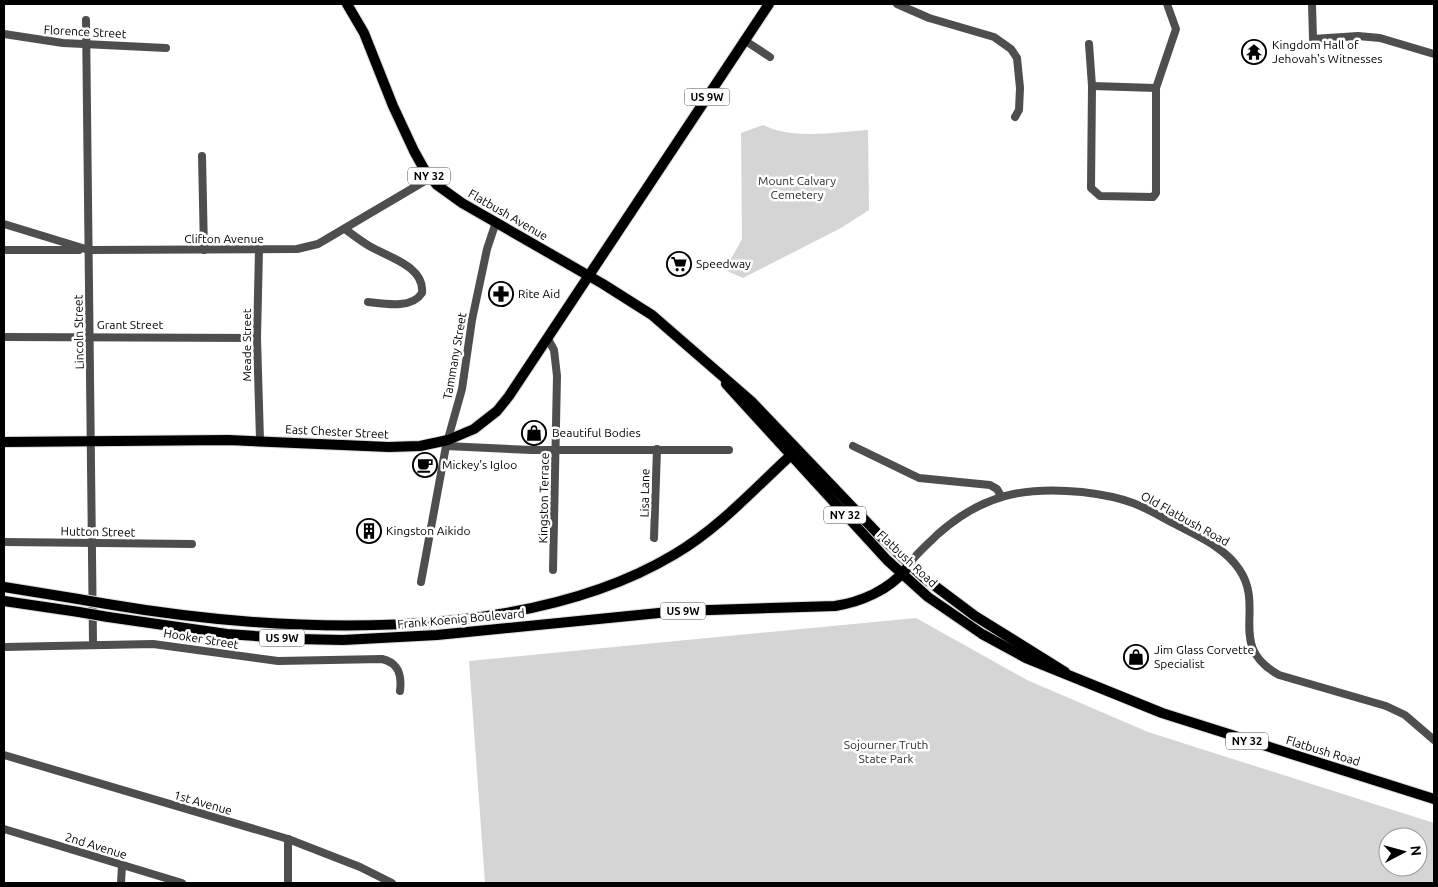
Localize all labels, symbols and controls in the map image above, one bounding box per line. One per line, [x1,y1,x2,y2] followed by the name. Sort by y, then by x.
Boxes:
[43,23,127,40] street label: Florence Street
[1272,38,1383,65] place label: Kingdom Hall of Jehovah's Witnesses
[1241,39,1267,65] temple icon: Kingdom Hall of Jehovah's Witnesses
[684,88,730,105] road number: US 9W
[408,168,450,185] road number: NY 32
[758,174,836,201] park label: Mount Calvary Cemetery
[466,187,550,243] street label: Flatbush Avenue
[184,232,264,245] street label: Clifton Avenue
[666,251,692,277] supermarket icon: Speedway
[696,257,751,270] place label: Speedway
[488,281,514,307] pharmacy icon: Rite Aid
[518,287,560,300] place label: Rite Aid
[71,294,86,369] street label: Lincoln Street
[240,308,253,382] street label: Meade Street
[440,311,469,400] street label: Tammany Street
[97,318,164,331] street label: Grant Street
[521,420,547,446] shop icon: Beautiful Bodies
[285,422,389,441] street label: East Chester Street
[552,426,641,439] place label: Beautiful Bodies
[412,452,438,478] cafe icon: Mickey's Igloo
[536,452,551,544] street label: Kingston Terrace
[442,458,517,471] place label: Mickey's Igloo
[638,468,651,518] street label: Lisa Lane
[1139,489,1232,548] street label: Old Flatbush Road
[824,506,866,524] road number: NY 32
[356,518,382,544] building icon: Kingston Aikido
[61,524,136,539] street label: Hutton Street
[386,524,470,537] place label: Kingston Aikido
[875,528,940,590] street label: Flatbush Road
[660,602,706,620] road number: US 9W
[397,606,525,631] street label: Frank Koenig Boulevard
[163,626,240,651] street label: Hooker Street
[260,630,304,646] road number: US 9W
[1154,643,1254,670] place label: Jim Glass Corvette Specialist
[1123,644,1149,670] shop icon: Jim Glass Corvette Specialist
[1226,732,1268,749] road number: NY 32
[1285,733,1362,768] street label: Flatbush Road
[844,738,928,765] park label: Sojourner Truth State Park
[173,788,234,817] street label: 1st Avenue
[1378,827,1428,877] north arrow
[64,830,129,861] street label: 2nd Avenue
[1407,845,1424,857] text: N

